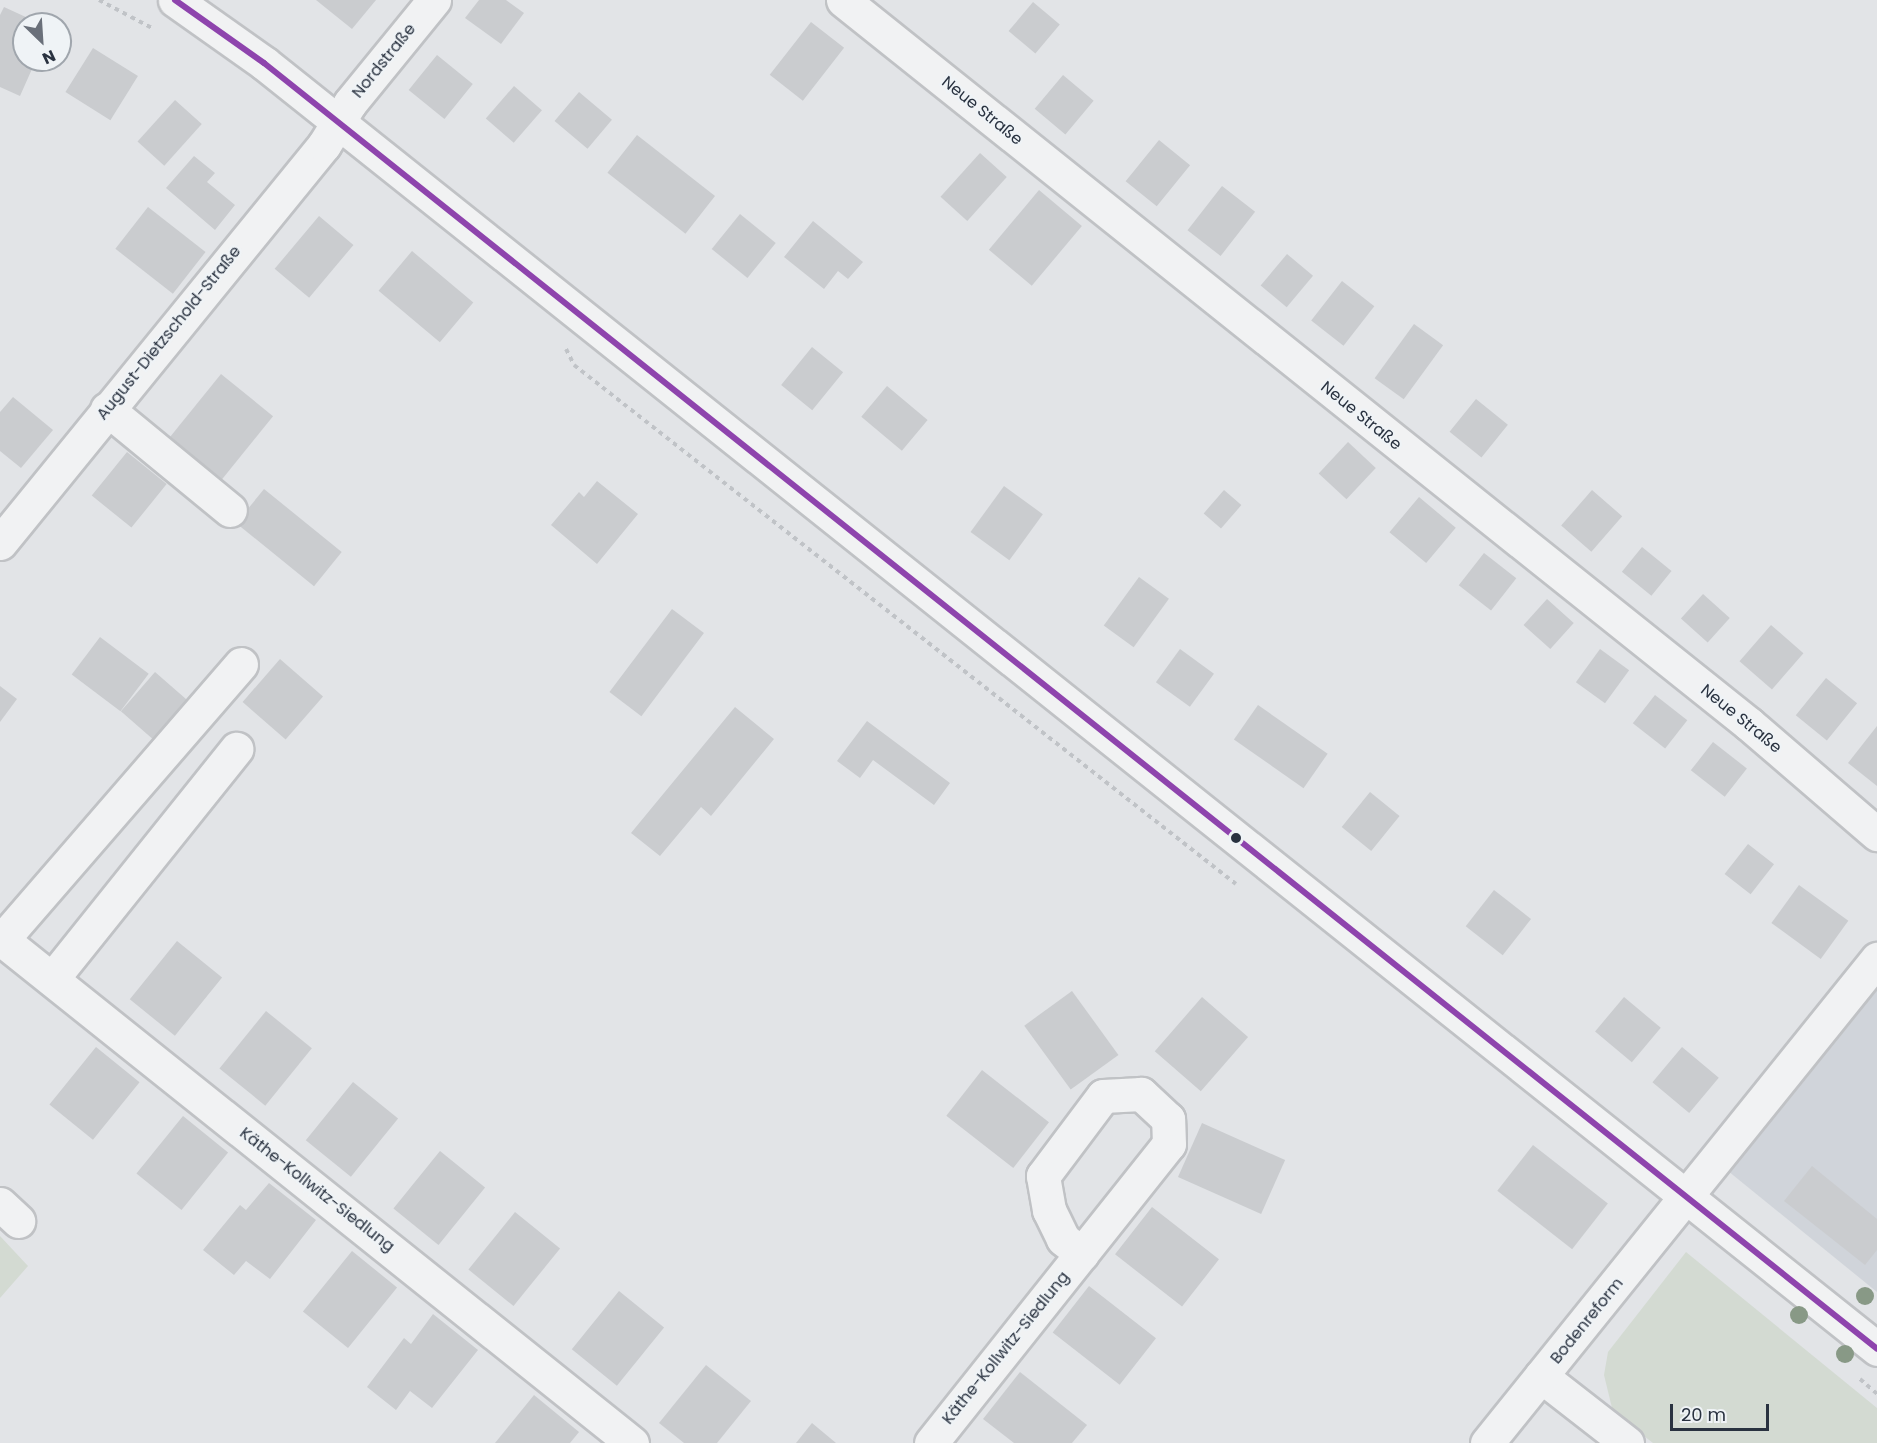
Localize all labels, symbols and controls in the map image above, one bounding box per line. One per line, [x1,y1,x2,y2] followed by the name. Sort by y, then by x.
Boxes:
[12,12,72,72] north arrow
[348,20,420,102] street label: Nordstraße
[39,44,59,70] text: N
[938,73,1026,149] street label: Neue Straße
[93,242,245,424] street label: August-Dietzschold-Straße
[1317,378,1405,454] street label: Neue Straße
[1697,681,1785,757] street label: Neue Straße
[1230,832,1242,844] unlabelled marker
[236,1124,398,1256] street label: Käthe-Kollwitz-Siedlung
[938,1268,1074,1428] street label: Käthe-Kollwitz-Siedlung
[1547,1274,1627,1368] street label: Bodenreform
[1673,1392,1772,1430] scale bar
[1681,1402,1726,1427] text: 20 m

